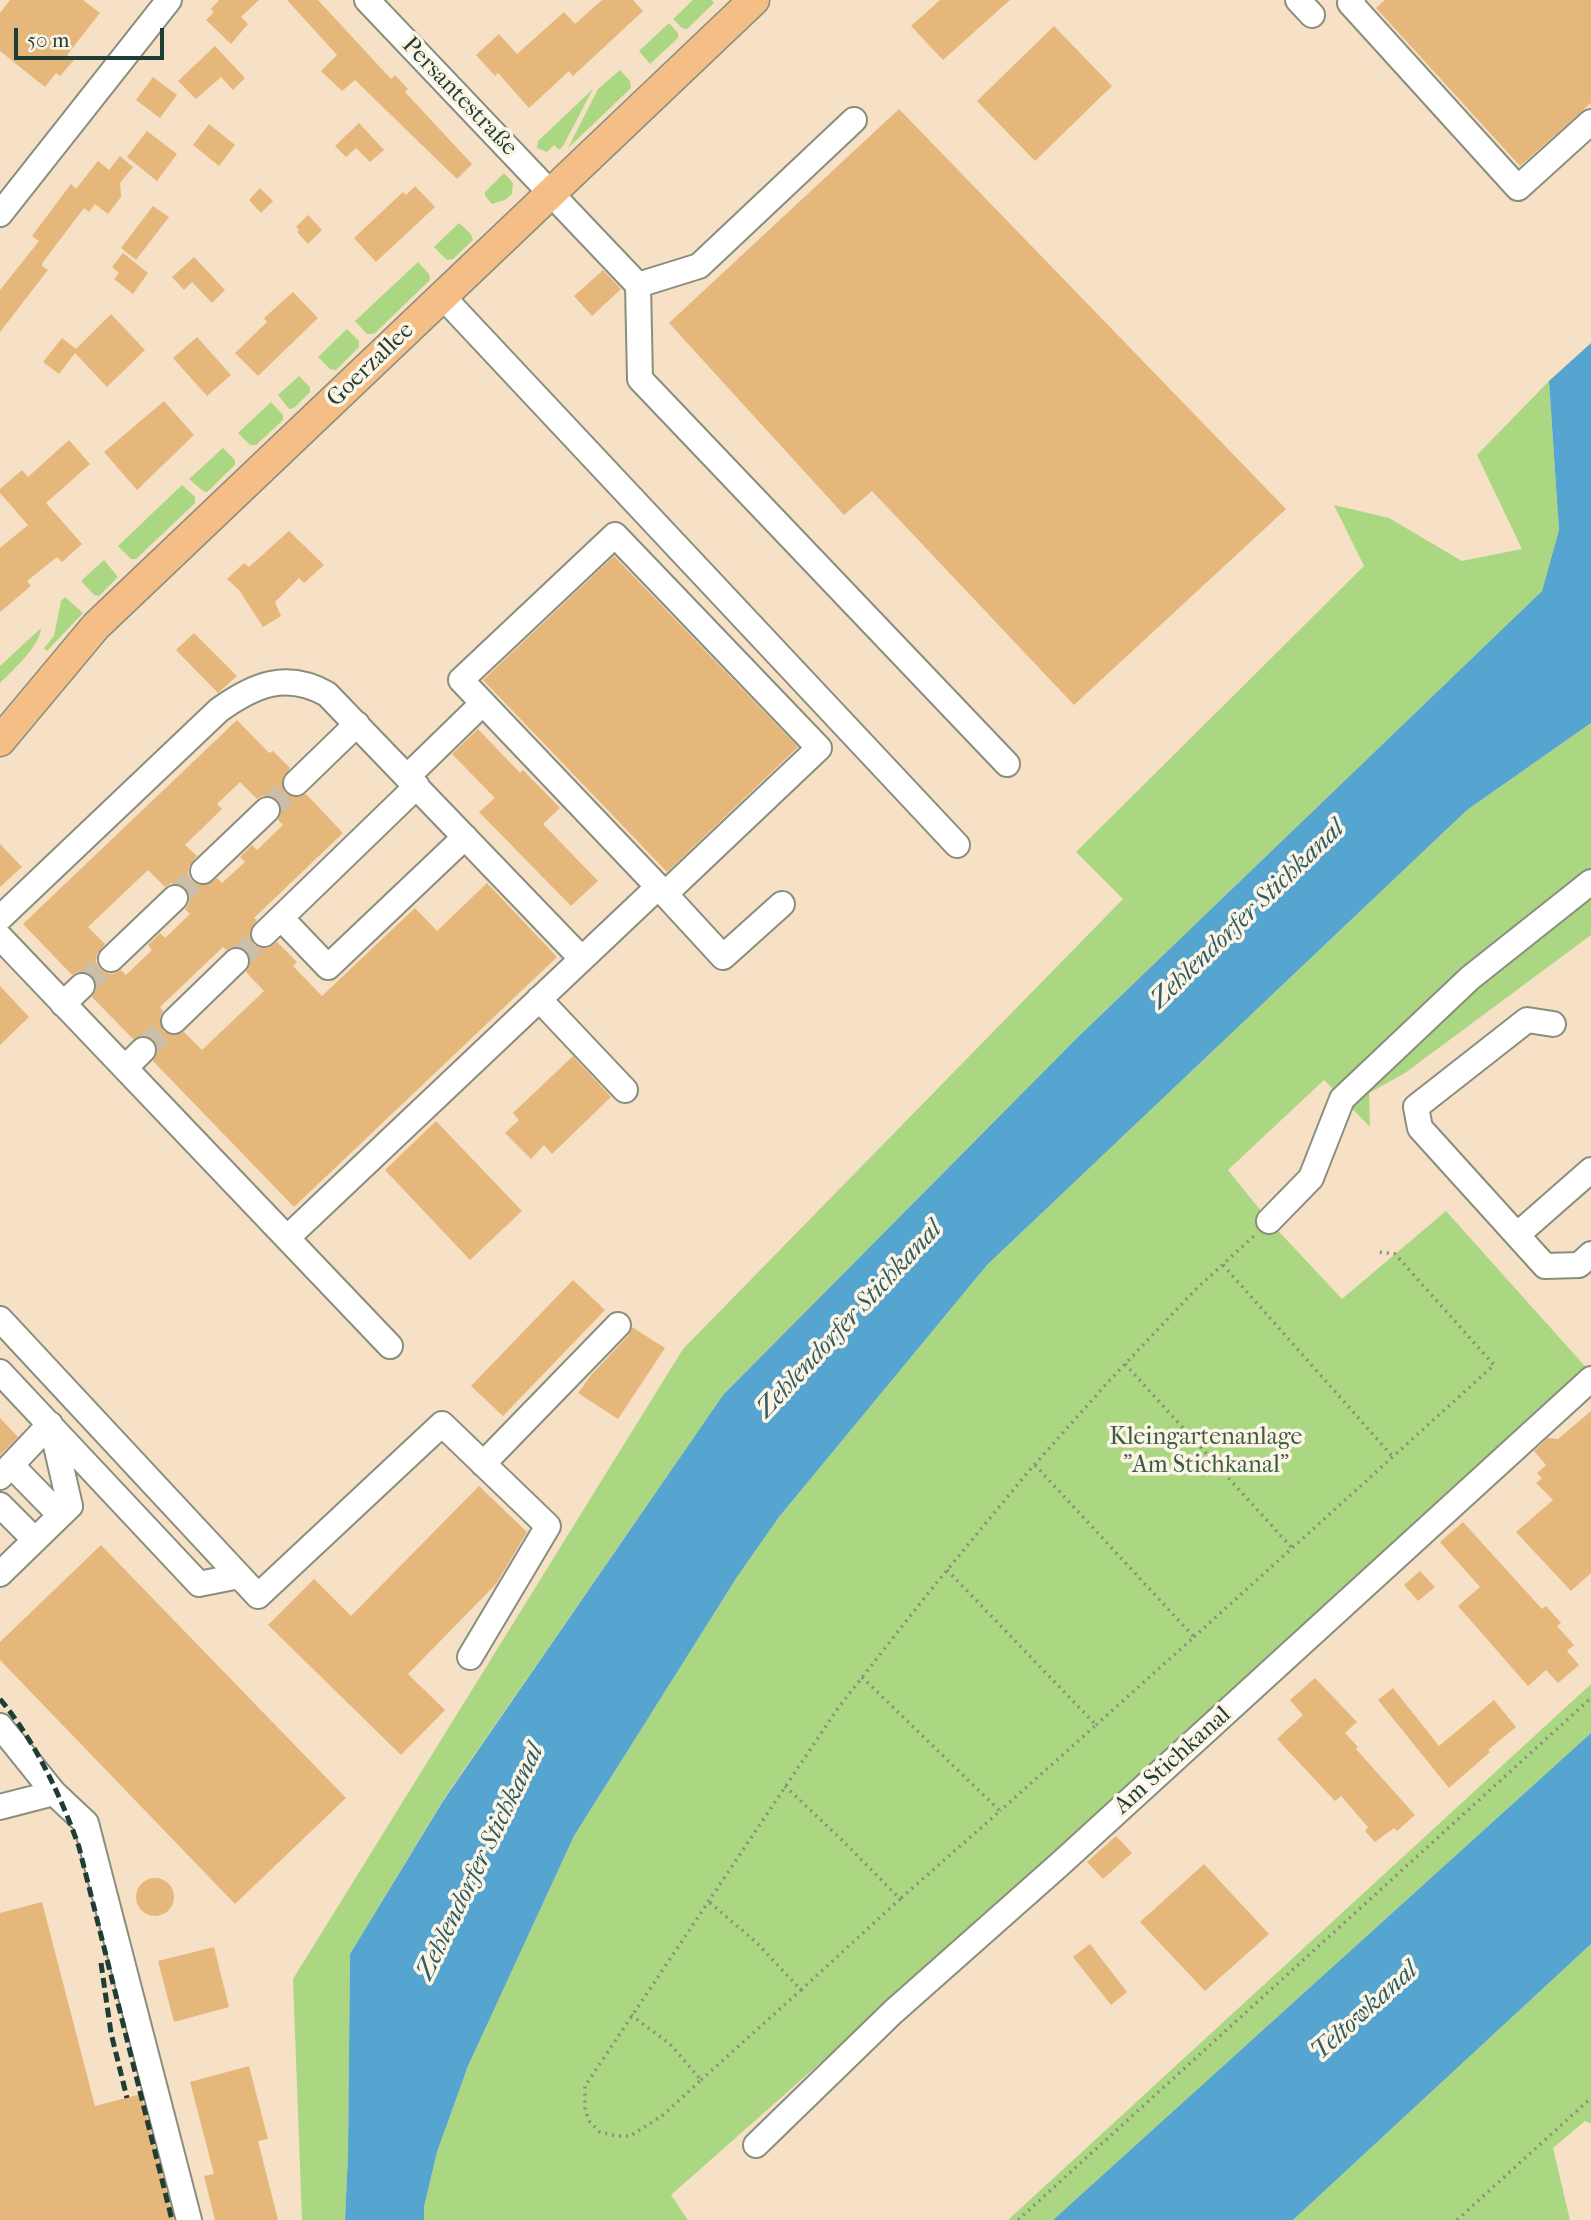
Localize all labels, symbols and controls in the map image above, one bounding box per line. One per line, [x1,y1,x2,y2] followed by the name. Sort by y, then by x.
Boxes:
[18,14,168,58] scale bar
[27,28,70,52] text: 50 m
[395,32,523,162] street label: Persantestraße
[322,317,420,413] street label: Goerzallee
[1144,814,1352,1016] water label: Zehlendorfer Stichkanal
[751,1215,949,1425] water label: Zehlendorfer Stichkanal
[1110,1424,1302,1480] park label: Kleingartenanlage "Am Stichkanal"
[1109,1701,1237,1821] street label: Am Stichkanal
[410,1739,552,1985] water label: Zehlendorfer Stichkanal
[1305,1956,1425,2068] water label: Teltowkanal

